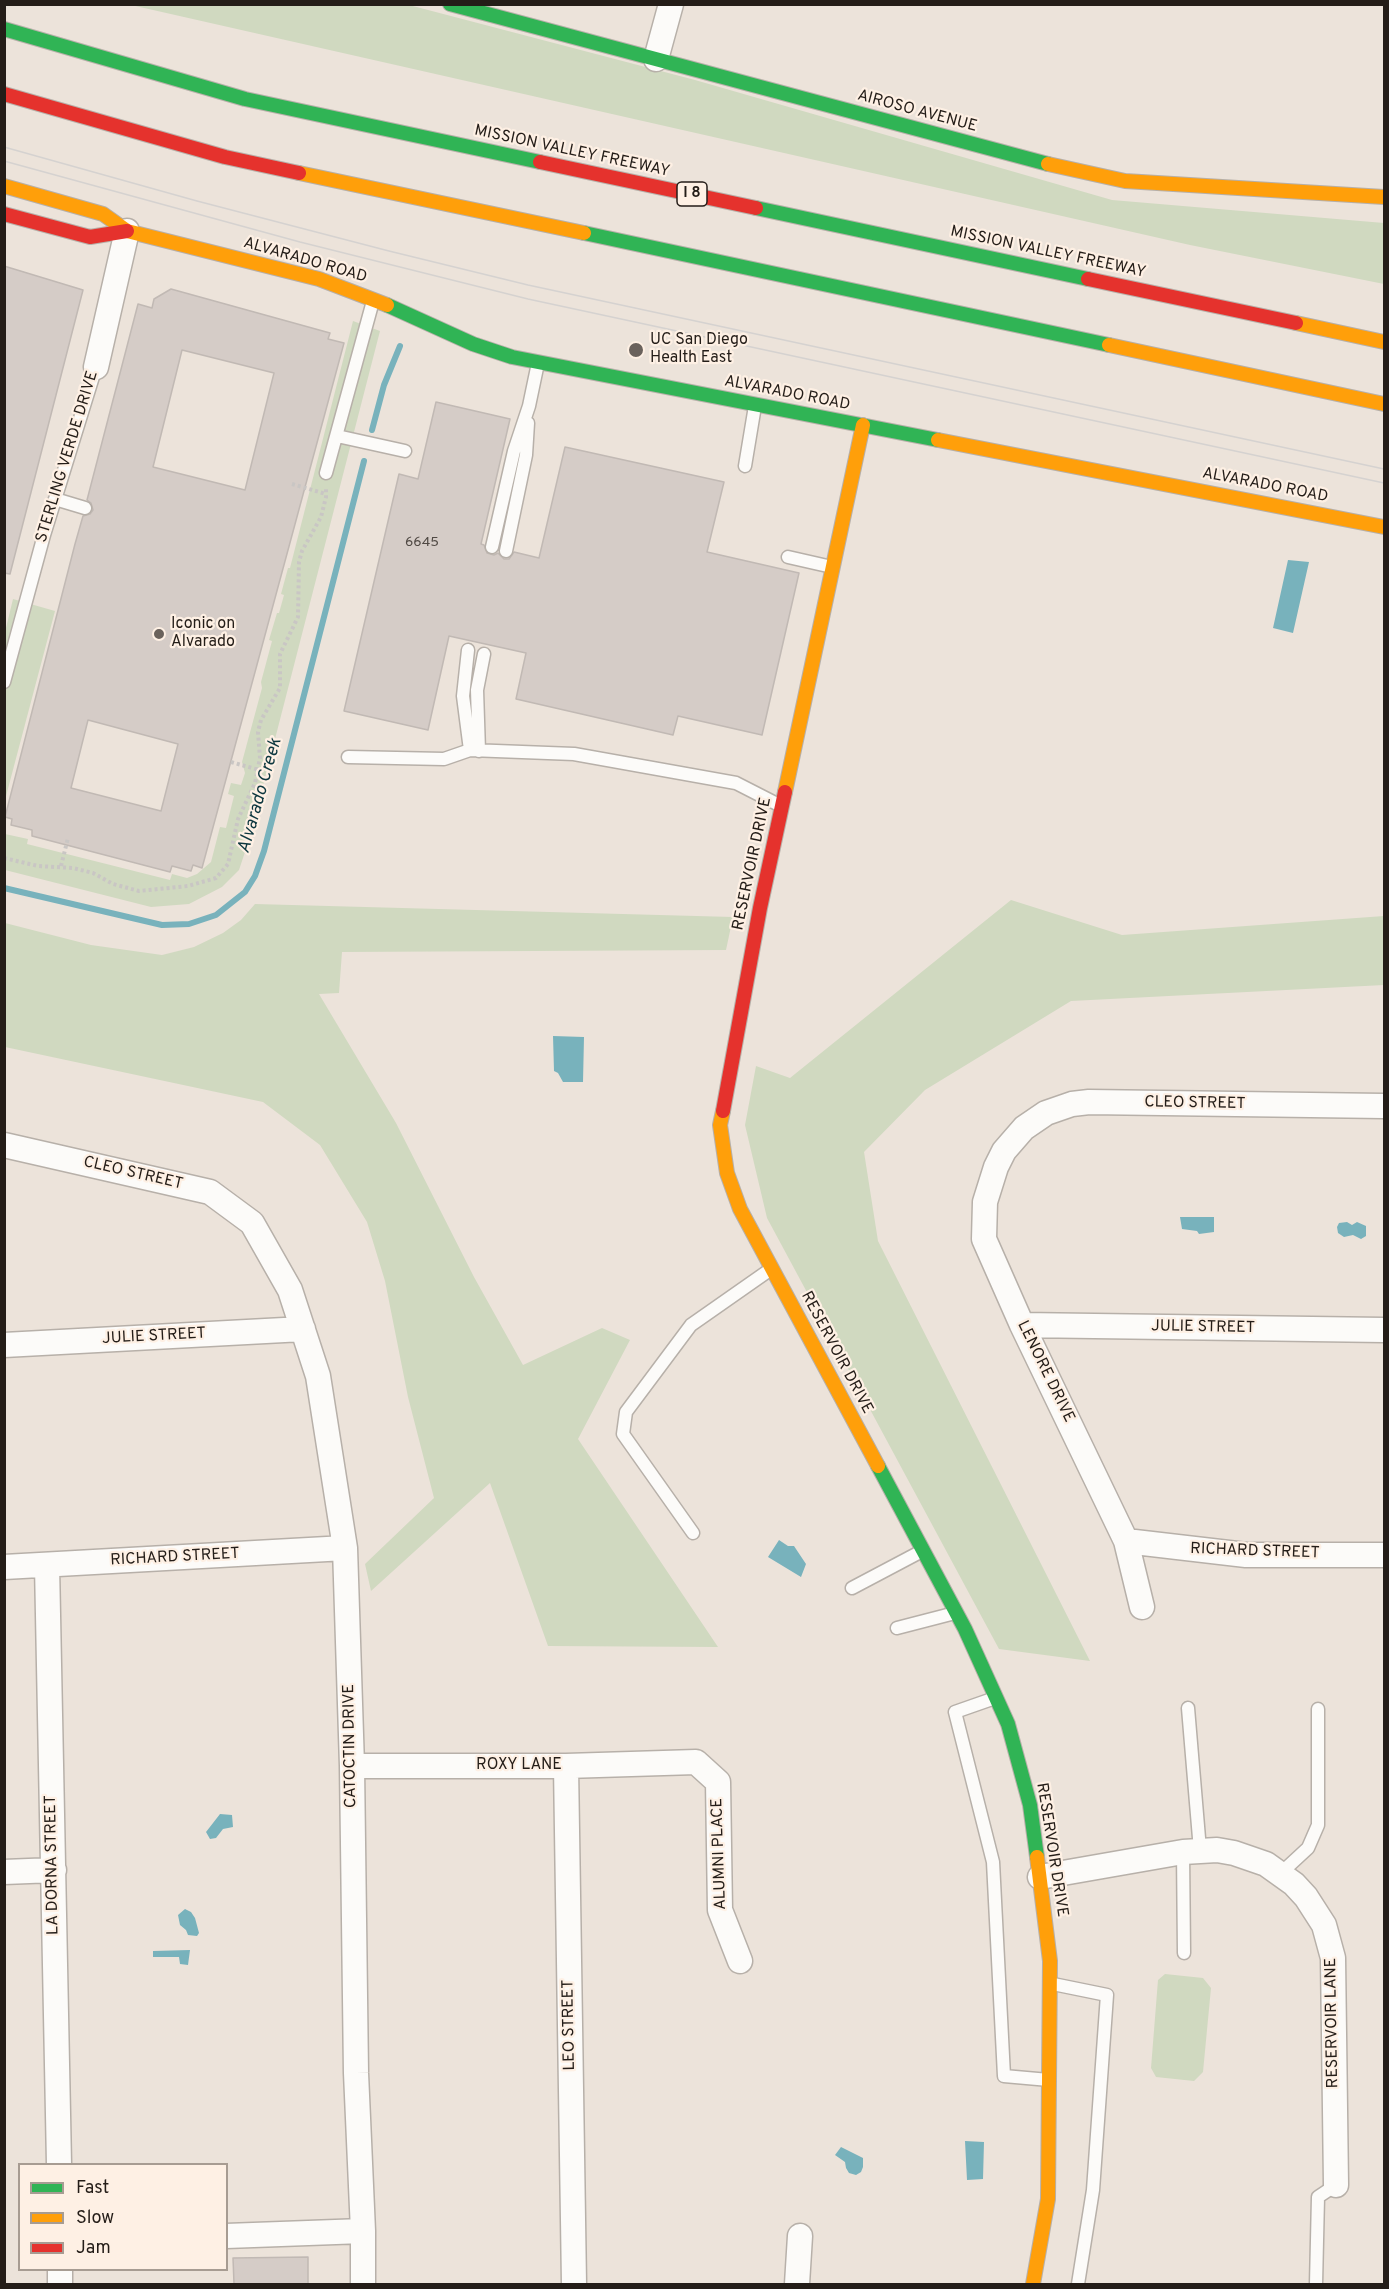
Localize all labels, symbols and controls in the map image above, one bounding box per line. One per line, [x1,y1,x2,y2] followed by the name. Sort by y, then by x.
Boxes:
[855,87,979,137] street label: AIROSO AVENUE
[472,122,672,182] street label: MISSION VALLEY FREEWAY
[677,182,707,206] road number: I 8
[948,223,1148,283] street label: MISSION VALLEY FREEWAY
[241,234,369,288] street label: ALVARADO ROAD
[650,331,748,369] place label: UC San Diego Health East
[627,341,645,359] marker: UC San Diego Health East
[33,369,103,545] street label: STERLING VERDE DRIVE
[722,372,852,416] street label: ALVARADO ROAD
[1200,464,1330,508] street label: ALVARADO ROAD
[405,535,439,551] house number: 6645
[171,615,235,653] place label: Iconic on Alvarado
[152,627,166,641] marker: Iconic on Alvarado
[234,736,288,856] water label: Alvarado Creek
[730,796,776,932] street label: RESERVOIR DRIVE
[1144,1094,1246,1114] street label: CLEO STREET
[81,1153,185,1195] street label: CLEO STREET
[796,1289,876,1417] street label: RESERVOIR DRIVE
[1151,1317,1255,1339] street label: JULIE STREET
[1012,1318,1078,1426] street label: LENORE DRIVE
[102,1325,206,1349] street label: JULIE STREET
[1190,1540,1320,1564] street label: RICHARD STREET
[110,1545,240,1571] street label: RICHARD STREET
[340,1684,362,1808] street label: CATOCTIN DRIVE
[476,1756,562,1776] street label: ROXY LANE
[1031,1782,1071,1918] street label: RESERVOIR DRIVE
[42,1795,64,1935] street label: LA DORNA STREET
[708,1798,732,1910] street label: ALUMNI PLACE
[1322,1958,1344,2088] street label: RESERVOIR LANE
[560,1979,580,2071] street label: LEO STREET
[18,2163,228,2271] legend
[76,2177,109,2200] text: Fast
[76,2207,114,2230] text: Slow
[76,2237,111,2260] text: Jam

